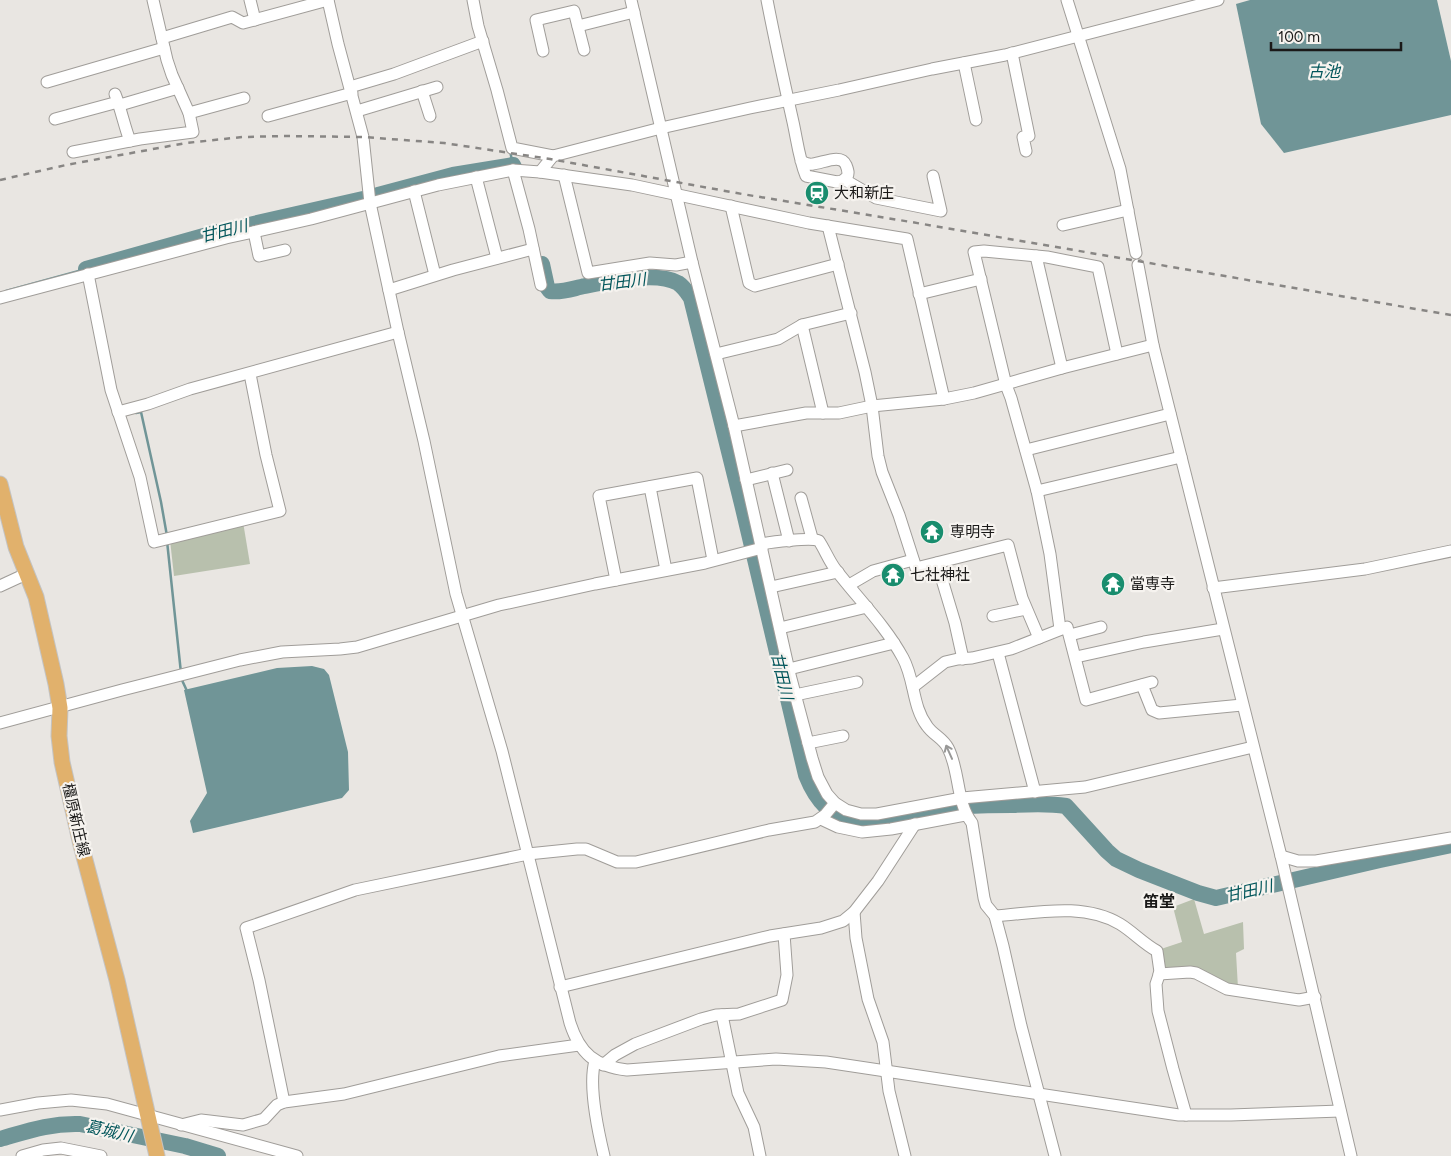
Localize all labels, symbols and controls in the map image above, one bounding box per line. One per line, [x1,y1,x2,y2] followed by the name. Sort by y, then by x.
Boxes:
[1271,20,1401,52] scale bar
[1278,28,1320,46] text: 100 m
[1308,62,1342,81] water label: 古池
[804,180,830,206] station icon: 大和新庄
[834,184,894,202] place label: 大和新庄
[198,215,252,246] water label: 甘田川
[597,269,649,294] water label: 甘田川
[919,519,945,545] temple icon: 専明寺
[950,523,995,541] place label: 専明寺
[880,562,906,588] temple icon: 七社神社
[910,566,970,584] place label: 七社神社
[1100,571,1126,597] temple icon: 當専寺
[1130,575,1175,593] place label: 當専寺
[767,650,797,703] water label: 甘田川
[944,745,953,760] one-way arrow
[59,781,93,859] street label: 橿原新庄線
[1223,876,1276,906] water label: 甘田川
[1143,892,1175,911] district label: 笛堂
[83,1116,136,1146] water label: 葛城川

